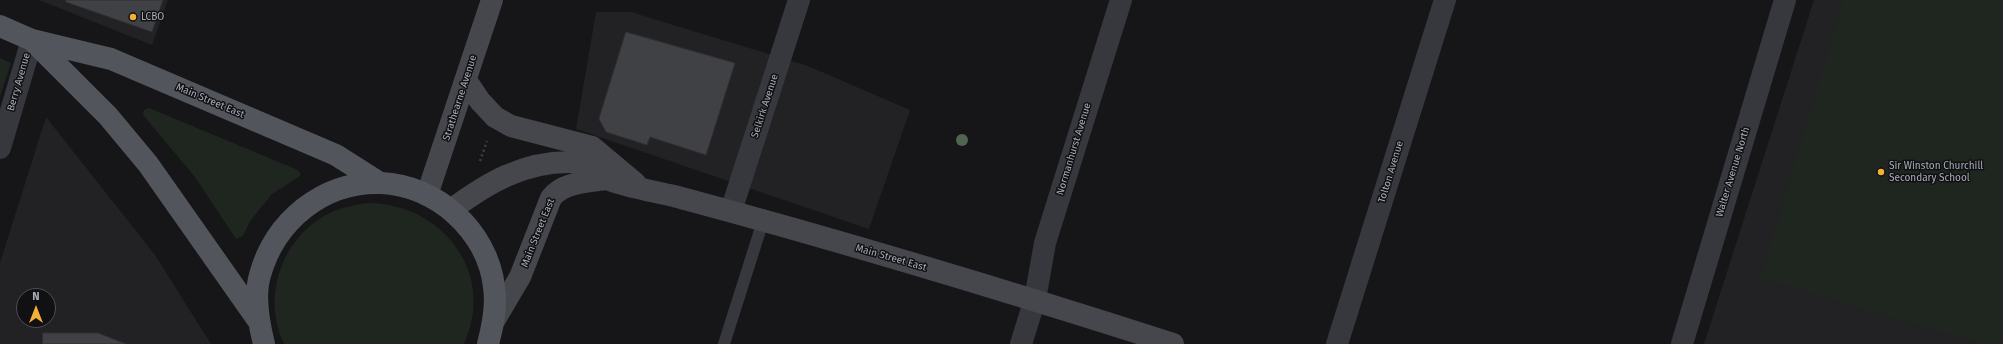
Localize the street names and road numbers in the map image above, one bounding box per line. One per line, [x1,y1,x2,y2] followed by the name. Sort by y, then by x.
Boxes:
[5,52,33,112] street label: Berry Avenue
[440,54,480,142] street label: Strathearne Avenue
[749,72,781,140] street label: Selkirk Avenue
[174,81,246,121] street label: Main Street East
[1054,101,1094,197] street label: Normanhurst Avenue
[1714,126,1752,218] street label: Walter Avenue North
[1376,139,1406,205] street label: Tolton Avenue
[519,197,557,269] street label: Main Street East
[854,242,928,274] street label: Main Street East

